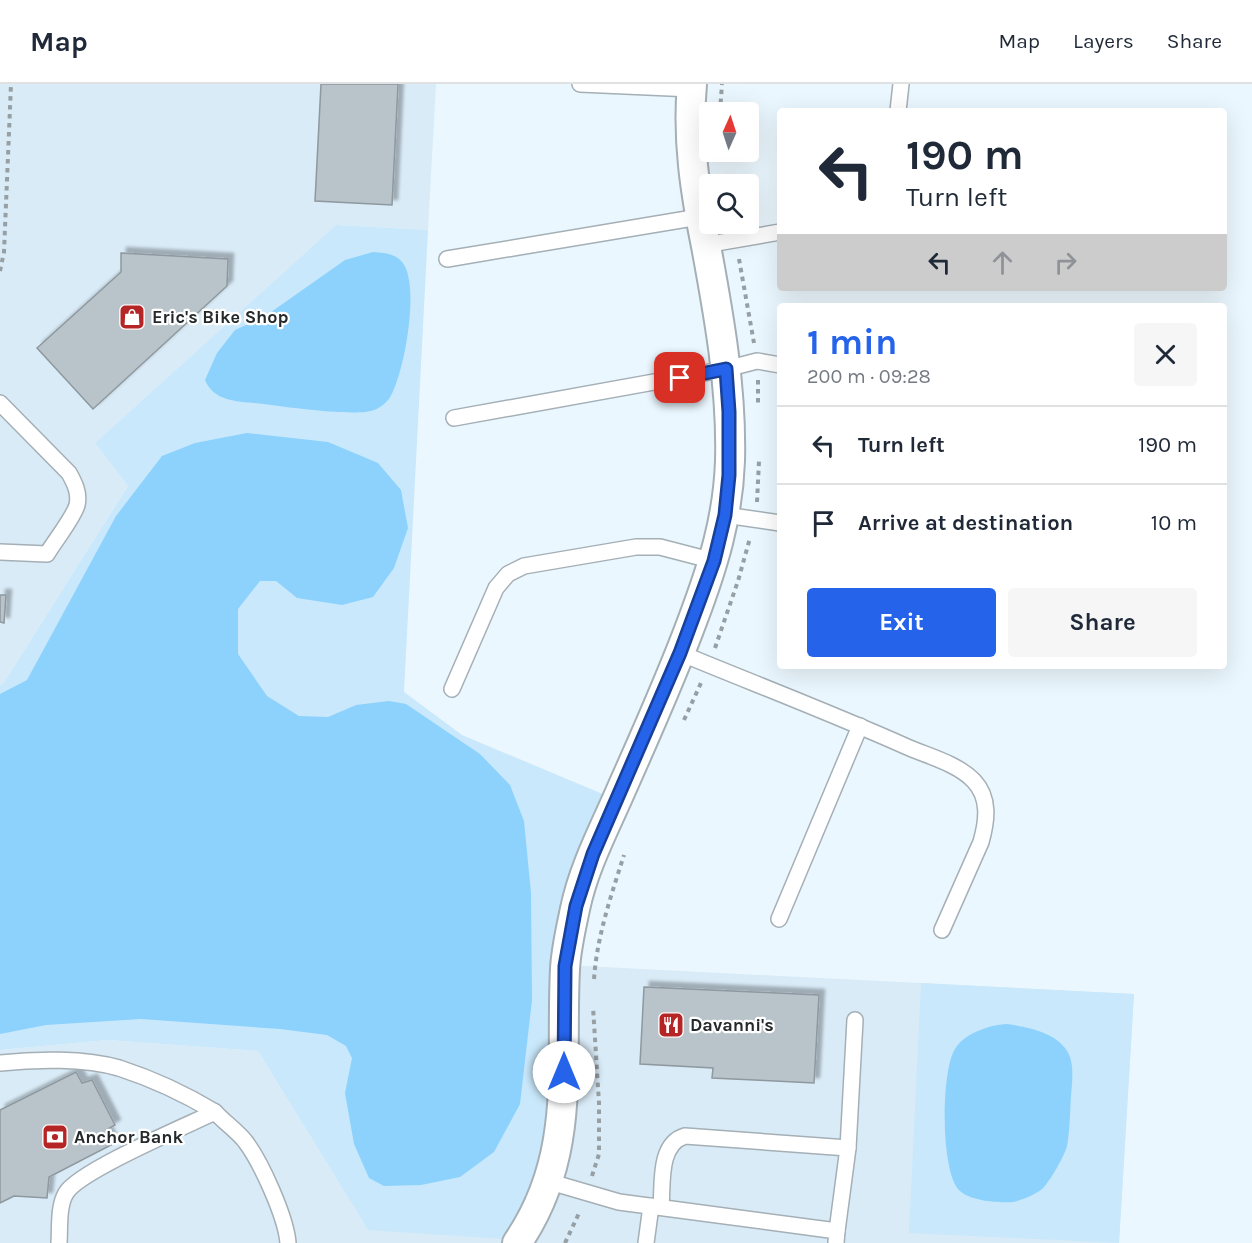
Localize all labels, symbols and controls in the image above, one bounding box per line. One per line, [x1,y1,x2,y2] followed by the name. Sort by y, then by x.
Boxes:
[30,25,88,58] text: Map
[998,29,1040,53] text: Map
[1073,29,1134,53] text: Layers
[1167,29,1222,53] text: Share
[699,102,759,162] north arrow
[699,102,759,234] map controls
[906,130,1024,180] text: 190 m
[807,132,885,210] icon: left
[699,174,759,234] button: search
[906,181,1007,213] text: Turn left
[923,246,956,279] icon: left
[986,246,1019,279] icon: ahead
[1049,246,1082,279] icon: right
[117,302,147,332] shop icon: Eric's Bike Shop
[152,306,289,328] place label: Eric's Bike Shop
[807,321,897,363] text: 1 min
[1134,323,1197,386] button: close
[654,352,705,403] pin
[663,361,696,394] icon: arrive
[807,365,931,388] text: 200 m · 09:28
[807,429,840,462] icon: left
[858,432,945,458] text: Turn left
[1138,432,1197,458] text: 190 m
[807,507,840,540] icon: arrive
[858,510,1073,536] text: Arrive at destination
[1151,510,1197,536] text: 10 m
[807,588,996,657] button: Exit
[1008,588,1197,657] button: Share
[656,1010,686,1040] restaurant icon: Davanni's
[690,1014,774,1036] place label: Davanni's
[532,1040,596,1104] position arrow
[40,1122,70,1152] bank icon: Anchor Bank
[74,1126,183,1148] place label: Anchor Bank

